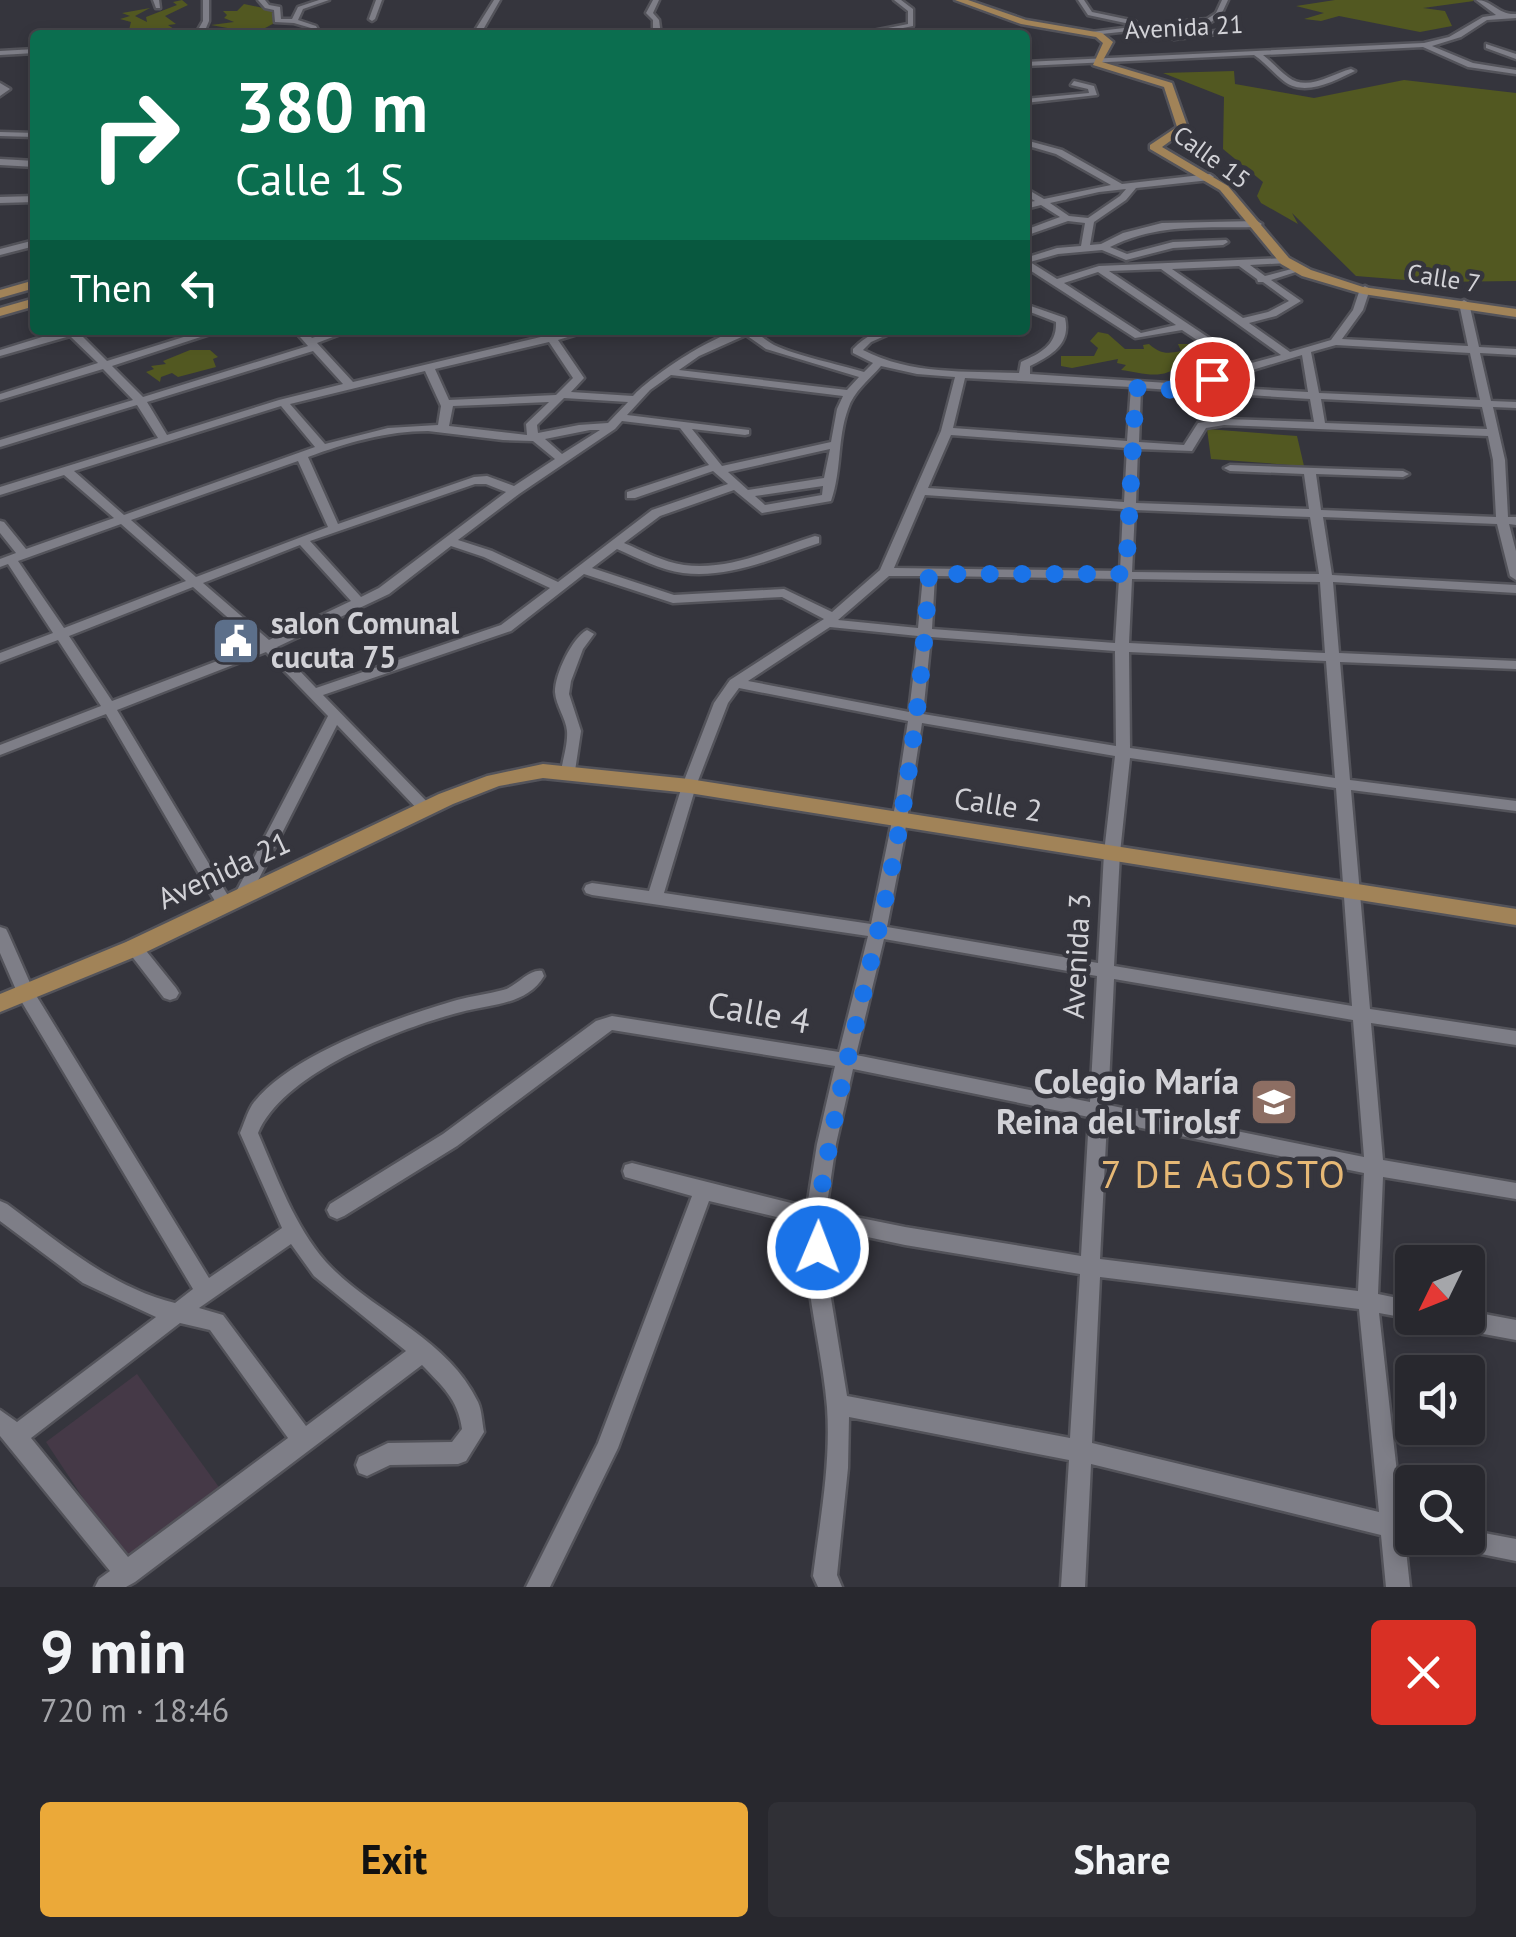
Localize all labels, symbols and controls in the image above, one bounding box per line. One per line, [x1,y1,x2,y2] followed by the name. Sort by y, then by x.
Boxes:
[1124,8,1244,46] street label: Avenida 21
[235,61,428,151] text: 380 m
[70,70,200,200] icon: right
[1167,118,1257,196] street label: Calle 15
[235,149,404,207] text: Calle 1 S
[1405,256,1483,300] street label: Calle 7
[172,260,227,315] icon: left
[70,263,152,312] text: Then
[1170,337,1255,422] pin
[1185,352,1240,407] icon: arrive
[271,603,459,676] place label: salon Comunal cucuta 75
[210,615,262,667] public building icon: salon Comunal cucuta 75
[951,777,1045,830] street label: Calle 2
[151,822,296,917] street label: Avenida 21
[1053,892,1098,1020] street label: Avenida 3
[704,980,814,1044] street label: Calle 4
[996,1058,1241,1144] place label: Colegio María Reina del Tirolsf
[1248,1076,1300,1128] school or university icon: Colegio María Reina del Tirolsf
[1101,1149,1347,1198] district label: 7 DE AGOSTO
[766,1196,870,1300] position arrow
[1395,1245,1485,1335] north arrow
[1395,1245,1485,1555] map controls
[1395,1355,1485,1445] button: sound
[1395,1465,1485,1555] button: search
[40,1612,186,1690] text: 9 min
[1371,1620,1476,1725] button: close
[40,1689,229,1731] text: 720 m · 18:46
[40,1802,748,1917] button: Exit
[768,1802,1476,1917] button: Share

